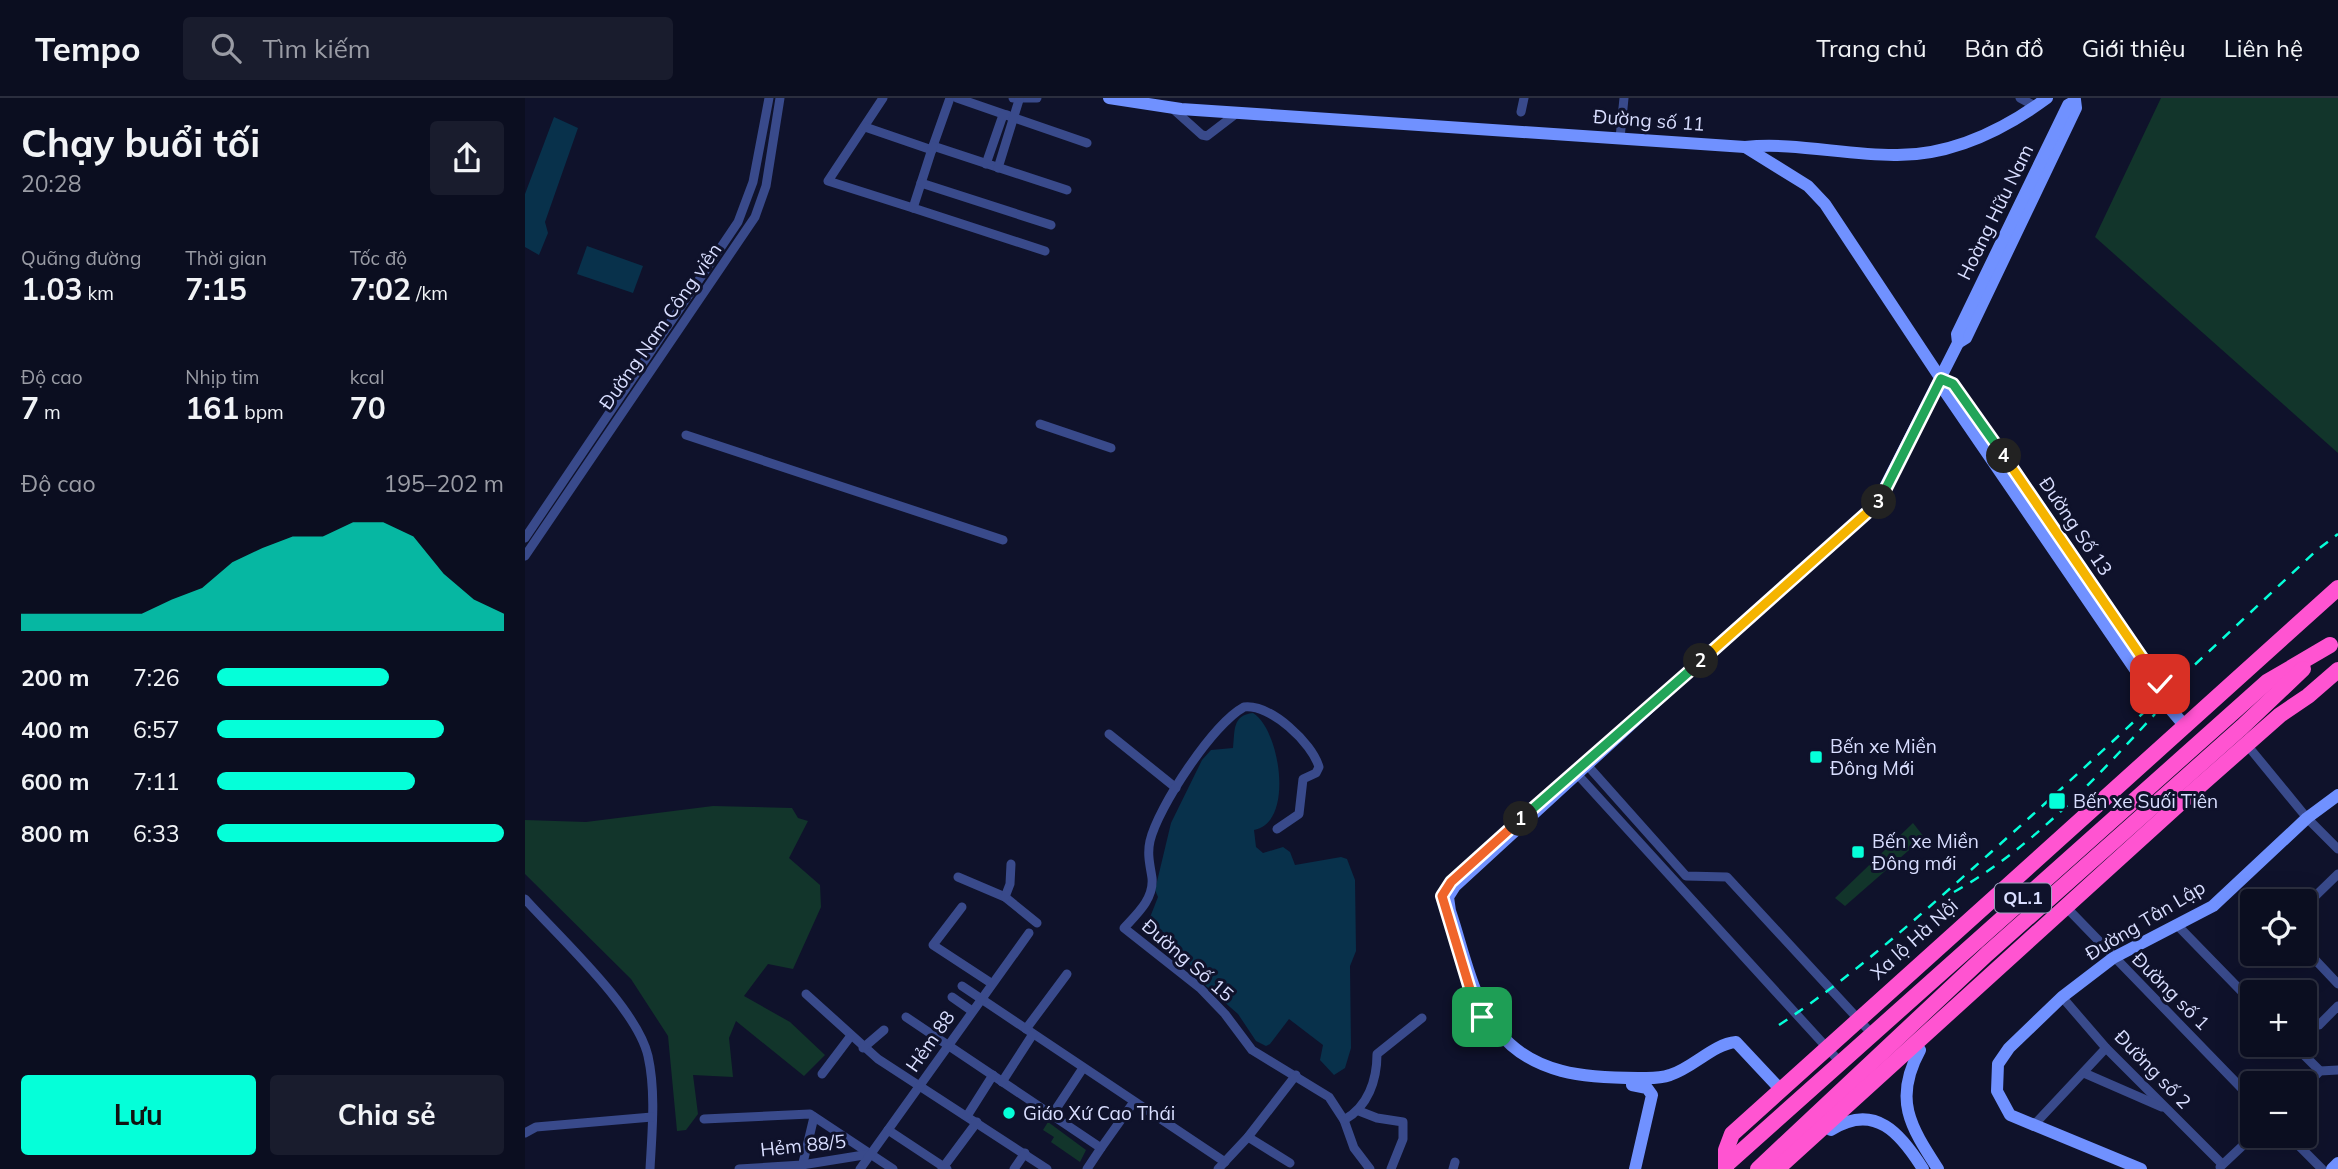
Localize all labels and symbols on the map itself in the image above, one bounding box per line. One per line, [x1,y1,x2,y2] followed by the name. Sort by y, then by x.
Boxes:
[1593,104,1705,136] street label: Đường số 11
[1952,140,2038,284] street label: Hoàng Hữu Nam
[593,238,727,414] street label: Đường Nam Công viên
[1987,438,2021,474] pin: 4
[2034,472,2118,580] street label: Đường Số 13
[1861,484,1897,520] pin: 3
[1683,644,1719,678] pin: 2
[2130,654,2190,714] pin
[1830,734,1937,780] place label: Bến xe Miền Đông Mới
[1808,749,1824,765] marker: Bến xe Miền Đông Mới
[2073,789,2218,813] place label: Bến xe Suối Tiên
[2047,791,2067,811] marker: Bến xe Suối Tiên
[1503,802,1539,836] pin: 1
[1872,829,1979,875] place label: Bến xe Miền Đông mới
[1850,844,1866,860] marker: Bến xe Miền Đông mới
[2081,875,2209,965] street label: Đường Tân Lập
[1995,884,2051,912] road number: QL.1
[1865,893,1963,985] street label: Xa lộ Hà Nội
[1137,914,1239,1006] street label: Đường Số 15
[2127,947,2215,1035] street label: Đường số 1
[1452,987,1512,1047] pin
[900,1006,960,1076] street label: Hẻm 88
[2110,1025,2196,1113] street label: Đường số 2
[1023,1101,1175,1125] place label: Giáo Xứ Cao Thái
[1001,1105,1017,1121] marker: Giáo Xứ Cao Thái
[759,1129,847,1161] street label: Hẻm 88/5

